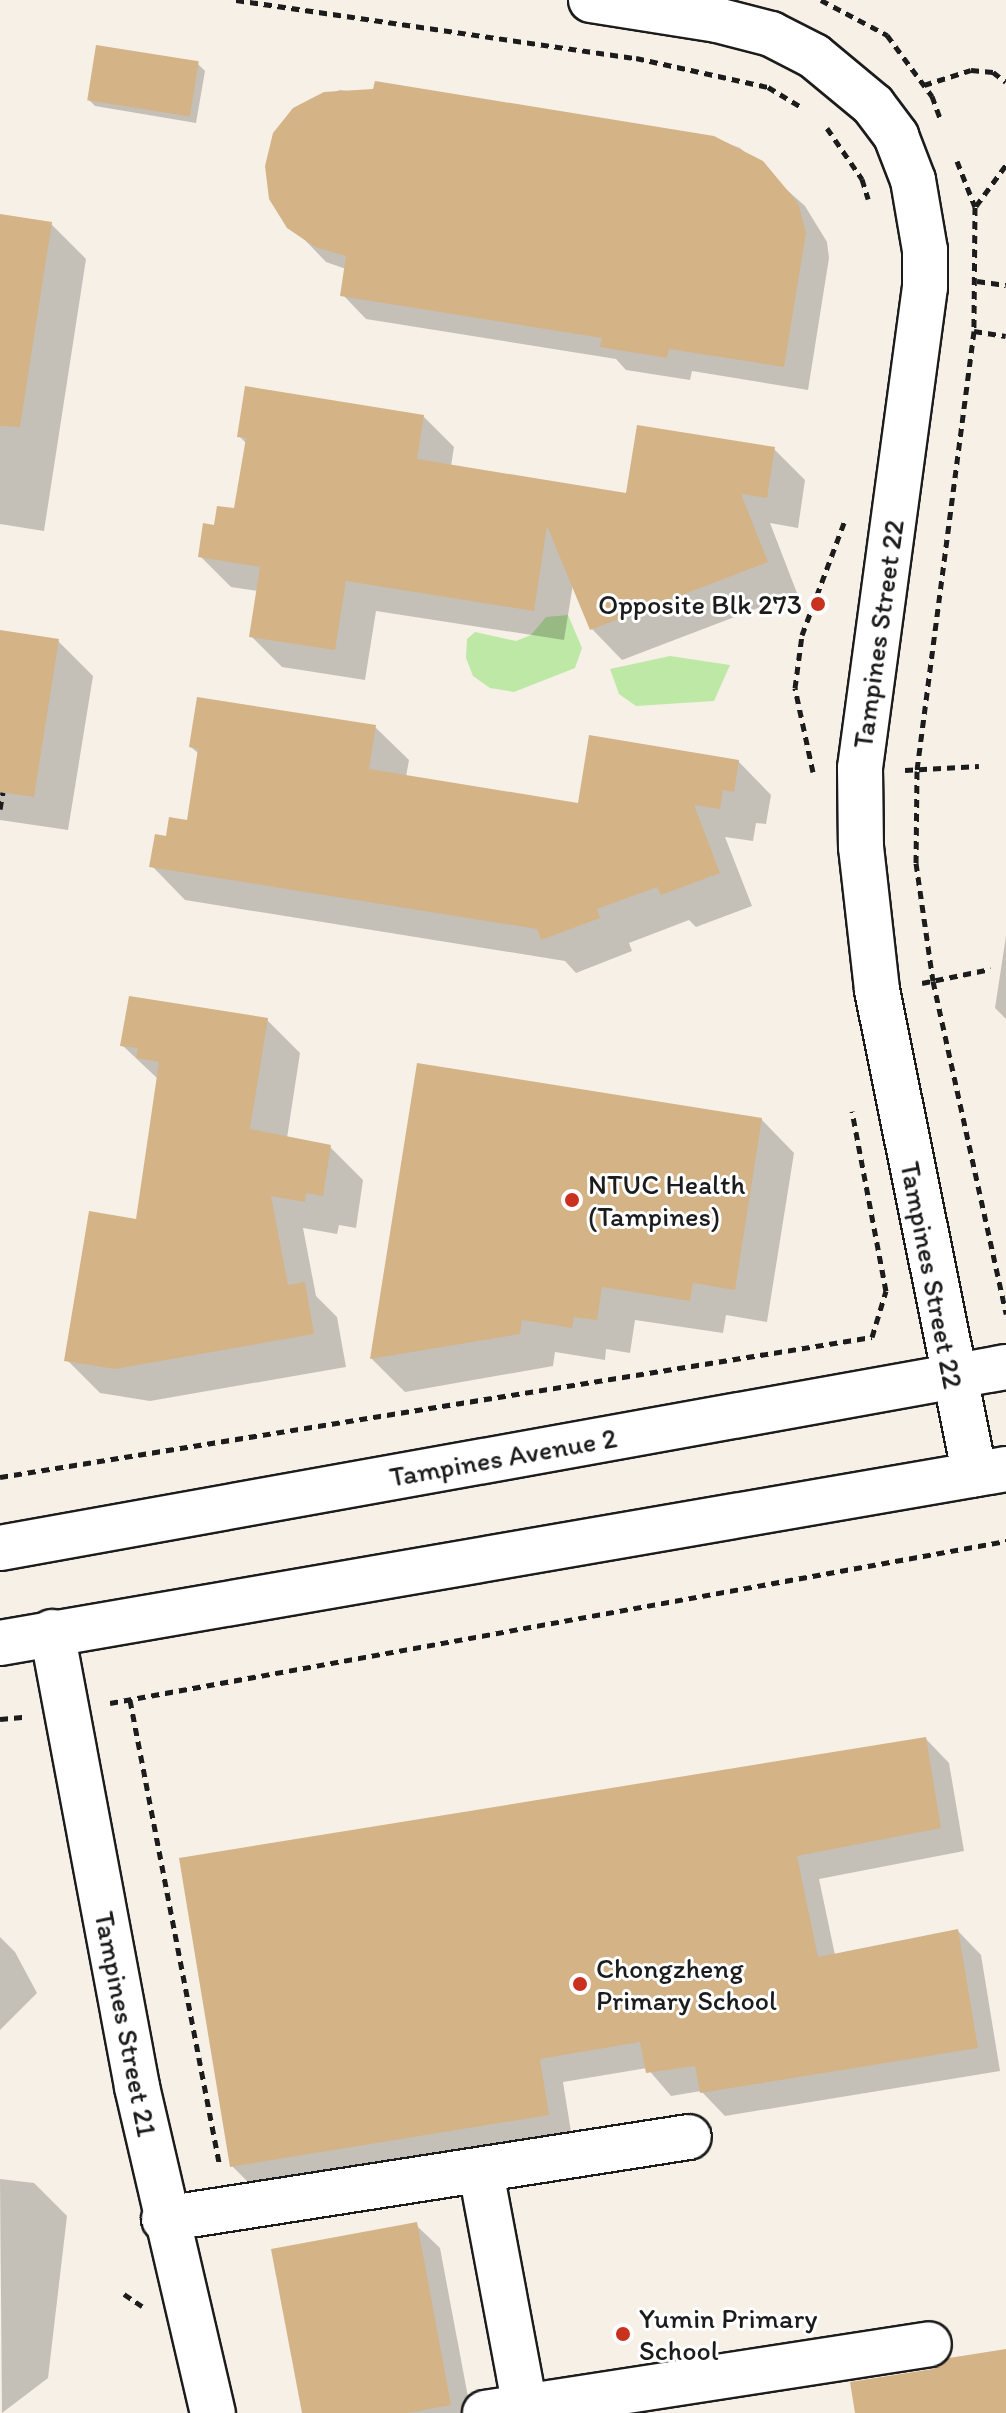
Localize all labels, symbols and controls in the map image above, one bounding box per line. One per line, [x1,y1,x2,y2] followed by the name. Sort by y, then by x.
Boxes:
[845,518,911,750] street label: Tampines Street 22
[598,587,802,621] place label: Opposite Blk 273
[809,595,827,613] marker: Opposite Blk 273
[894,1159,970,1391] street label: Tampines Street 22
[588,1167,745,1233] place label: NTUC Health (Tampines)
[563,1191,581,1209] marker: NTUC Health (Tampines)
[387,1421,619,1493] street label: Tampines Avenue 2
[88,1909,164,2139] street label: Tampines Street 21
[596,1951,777,2017] place label: Chongzheng Primary School
[571,1975,589,1993] marker: Chongzheng Primary School
[639,2301,816,2367] place label: Yumin Primary School
[614,2325,632,2343] marker: Yumin Primary School

